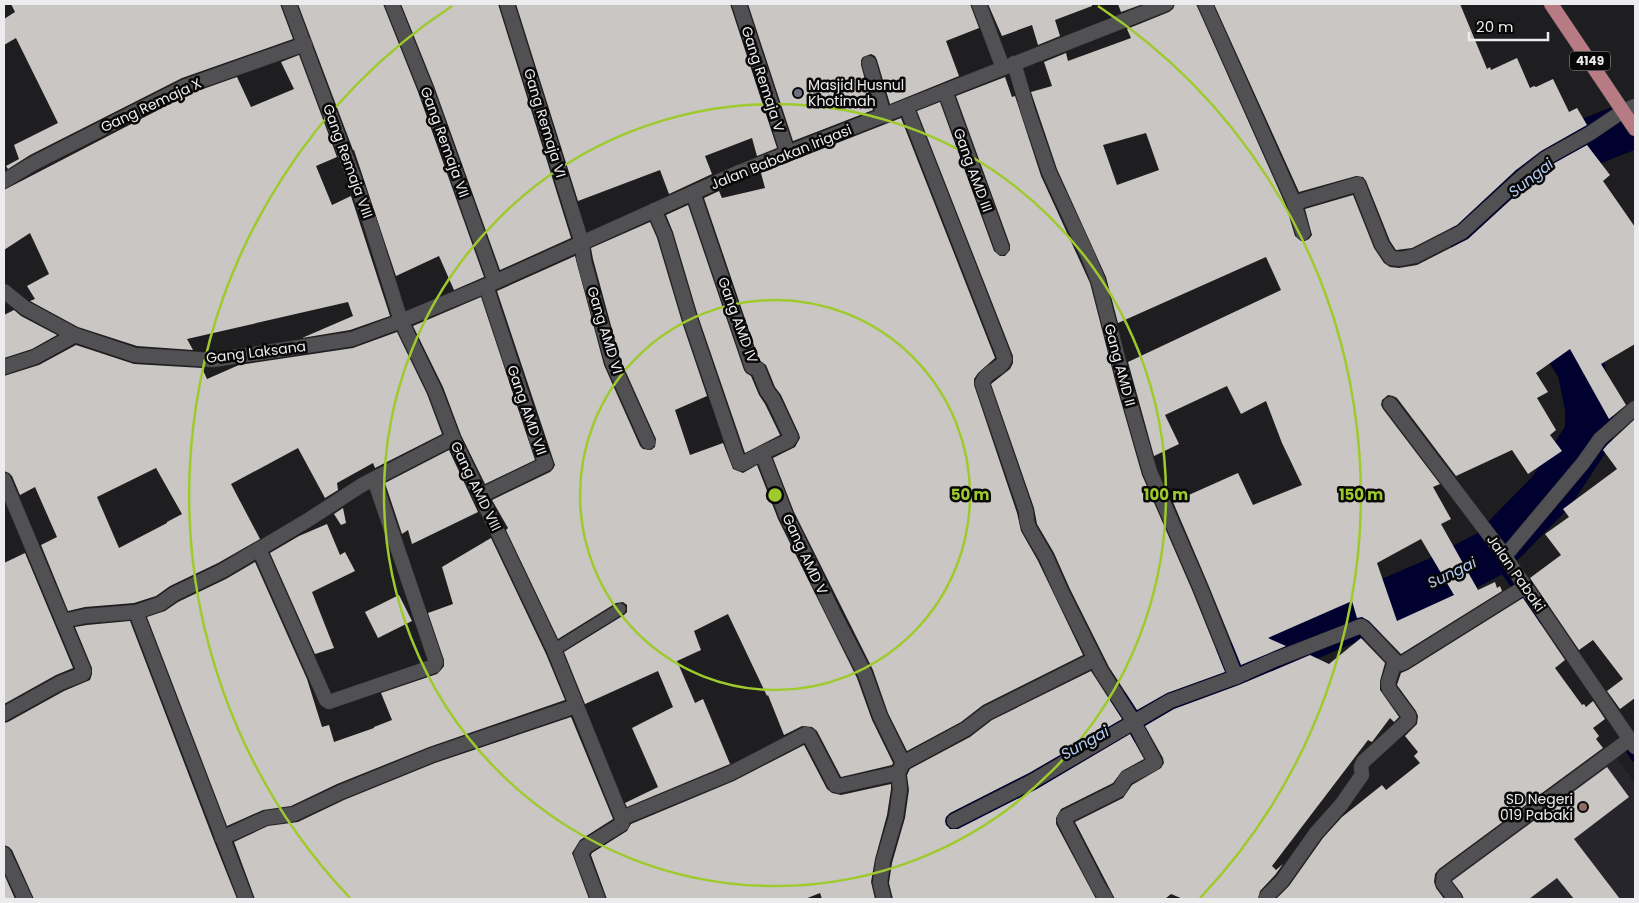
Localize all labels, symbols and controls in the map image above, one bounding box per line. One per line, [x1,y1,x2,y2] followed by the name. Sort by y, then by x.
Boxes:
[1469,10,1548,42] scale bar
[1476,16,1514,37] text: 20 m
[737,24,790,135] street label: Gang Remaja V
[1570,51,1610,70] road number: 4149
[519,66,571,180] street label: Gang Remaja VI
[97,73,205,137] street label: Gang Remaja X
[808,75,904,111] place label: Masjid Husnul Khotimah
[416,84,474,200] street label: Gang Remaja VII
[792,87,804,99] marker: Masjid Husnul Khotimah
[318,101,378,221] street label: Gang Remaja VIII
[707,120,855,194] street label: Jalan Babakan Irigasi
[949,125,997,215] street label: Gang AMD III
[1504,153,1558,202] water label: Sungai
[713,274,763,366] street label: Gang AMD IV
[582,284,628,376] street label: Gang AMD VI
[1099,322,1141,408] street label: Gang AMD II
[205,336,307,368] street label: Gang Laksana
[502,362,552,458] street label: Gang AMD VII
[446,438,506,534] street label: Gang AMD VIII
[951,484,989,505] text: 50 m
[1144,484,1188,505] text: 100 m
[1339,484,1383,505] text: 150 m
[766,486,784,504] centre of rings
[778,510,833,598] street label: Gang AMD V
[1482,531,1550,615] street label: Jalan Pabaki
[1424,552,1480,593] water label: Sungai
[1057,721,1113,764] water label: Sungai
[1500,789,1573,825] place label: SD Negeri 019 Pabaki
[1577,801,1589,813] marker: SD Negeri 019 Pabaki

